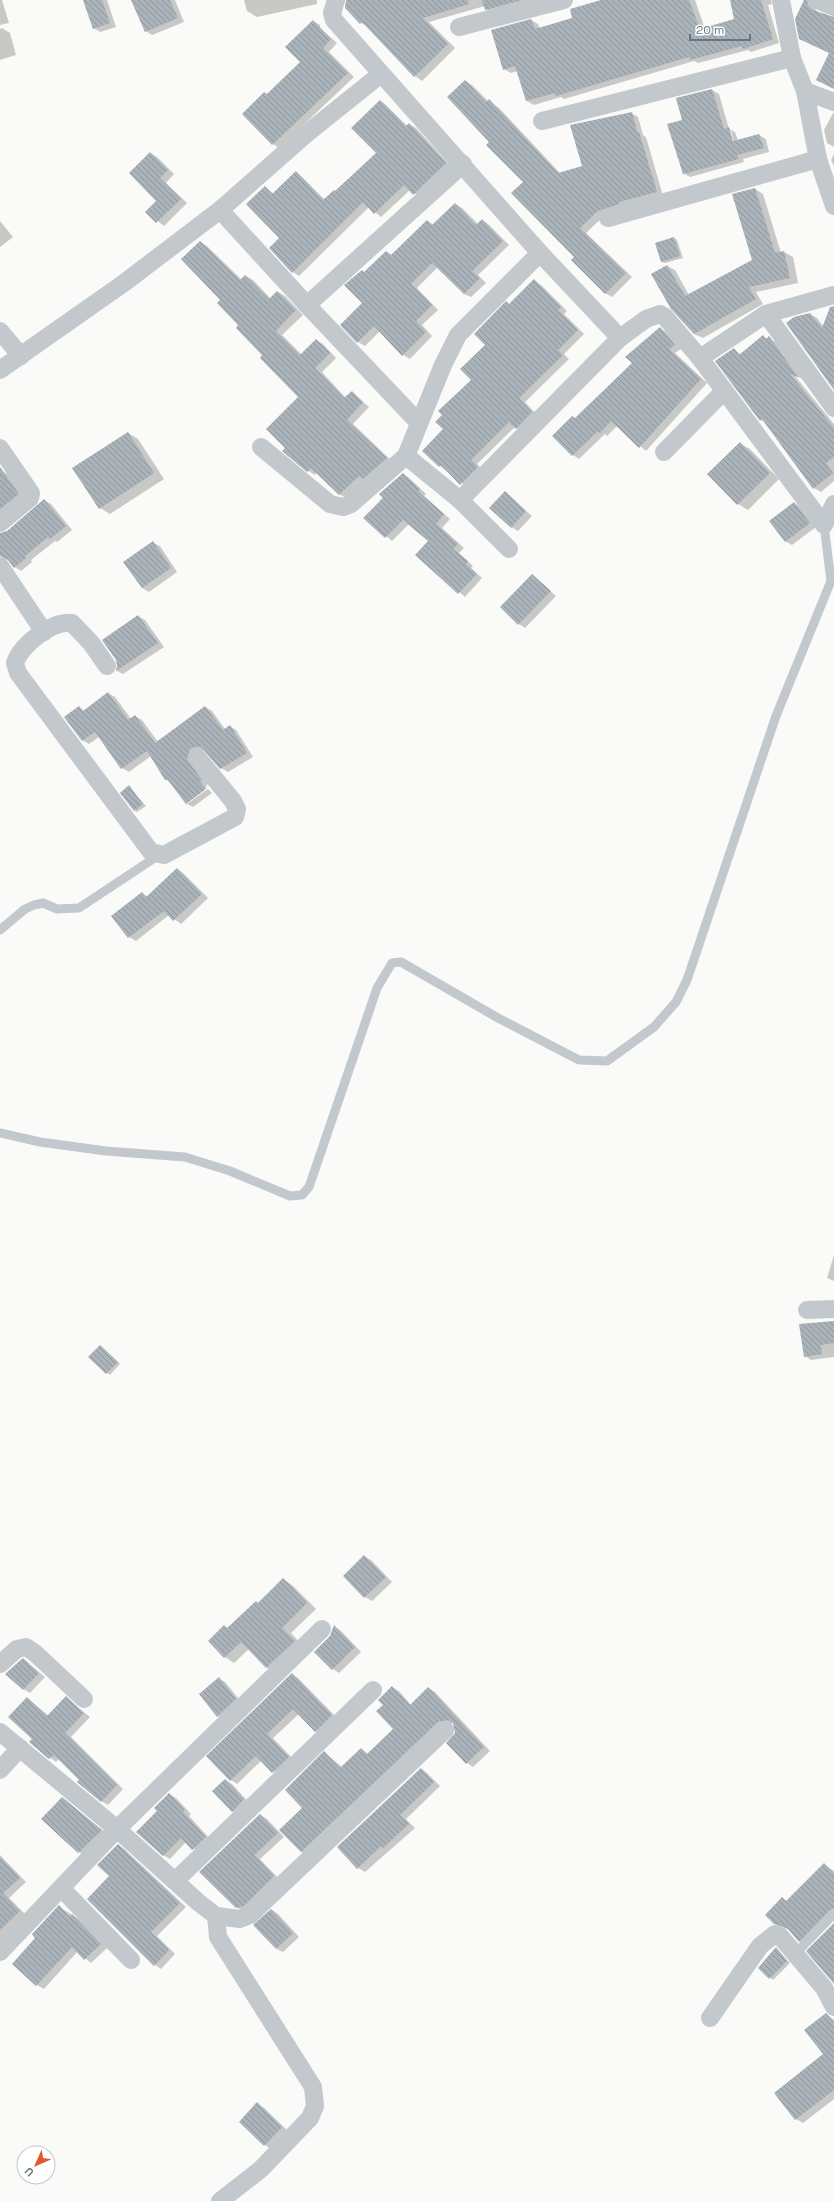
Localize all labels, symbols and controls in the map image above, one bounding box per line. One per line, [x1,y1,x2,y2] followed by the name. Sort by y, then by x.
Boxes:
[690,16,750,42] scale bar
[696,22,724,38] text: 20 m
[16,2145,56,2185] north arrow
[21,2165,36,2180] text: U

